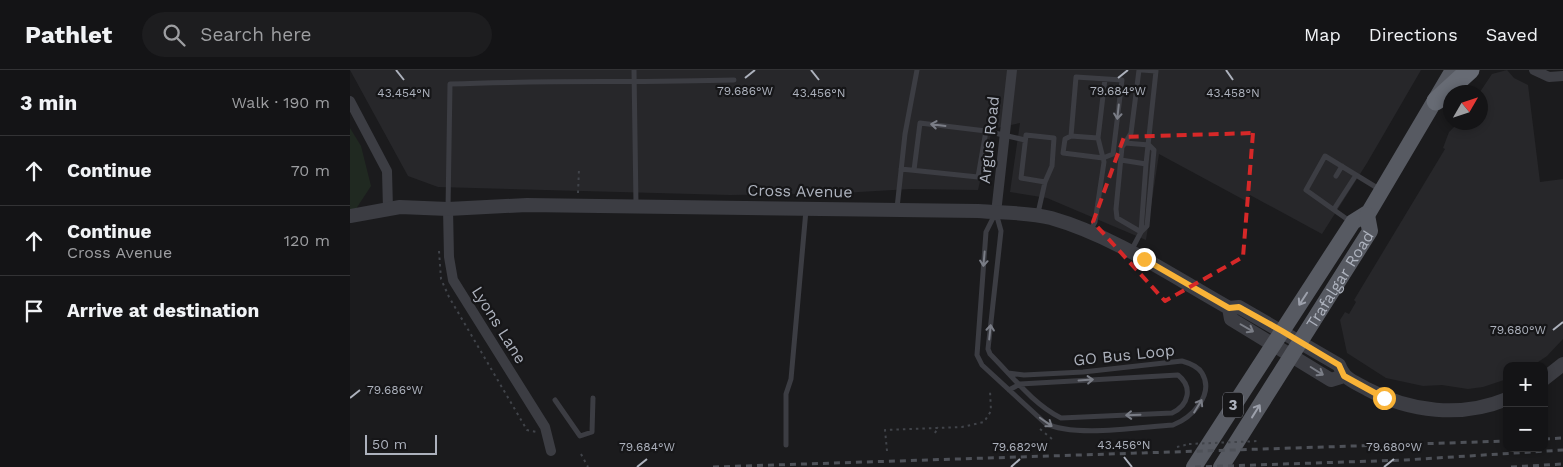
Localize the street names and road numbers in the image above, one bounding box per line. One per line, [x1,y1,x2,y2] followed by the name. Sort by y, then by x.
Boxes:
[975,95,1003,185] street label: Argus Road
[747,181,853,201] street label: Cross Avenue
[1302,227,1377,332] street label: Trafalgar Road
[468,283,530,367] street label: Lyons Lane
[1072,340,1176,370] street label: GO Bus Loop
[1223,392,1243,418] road number: 3

